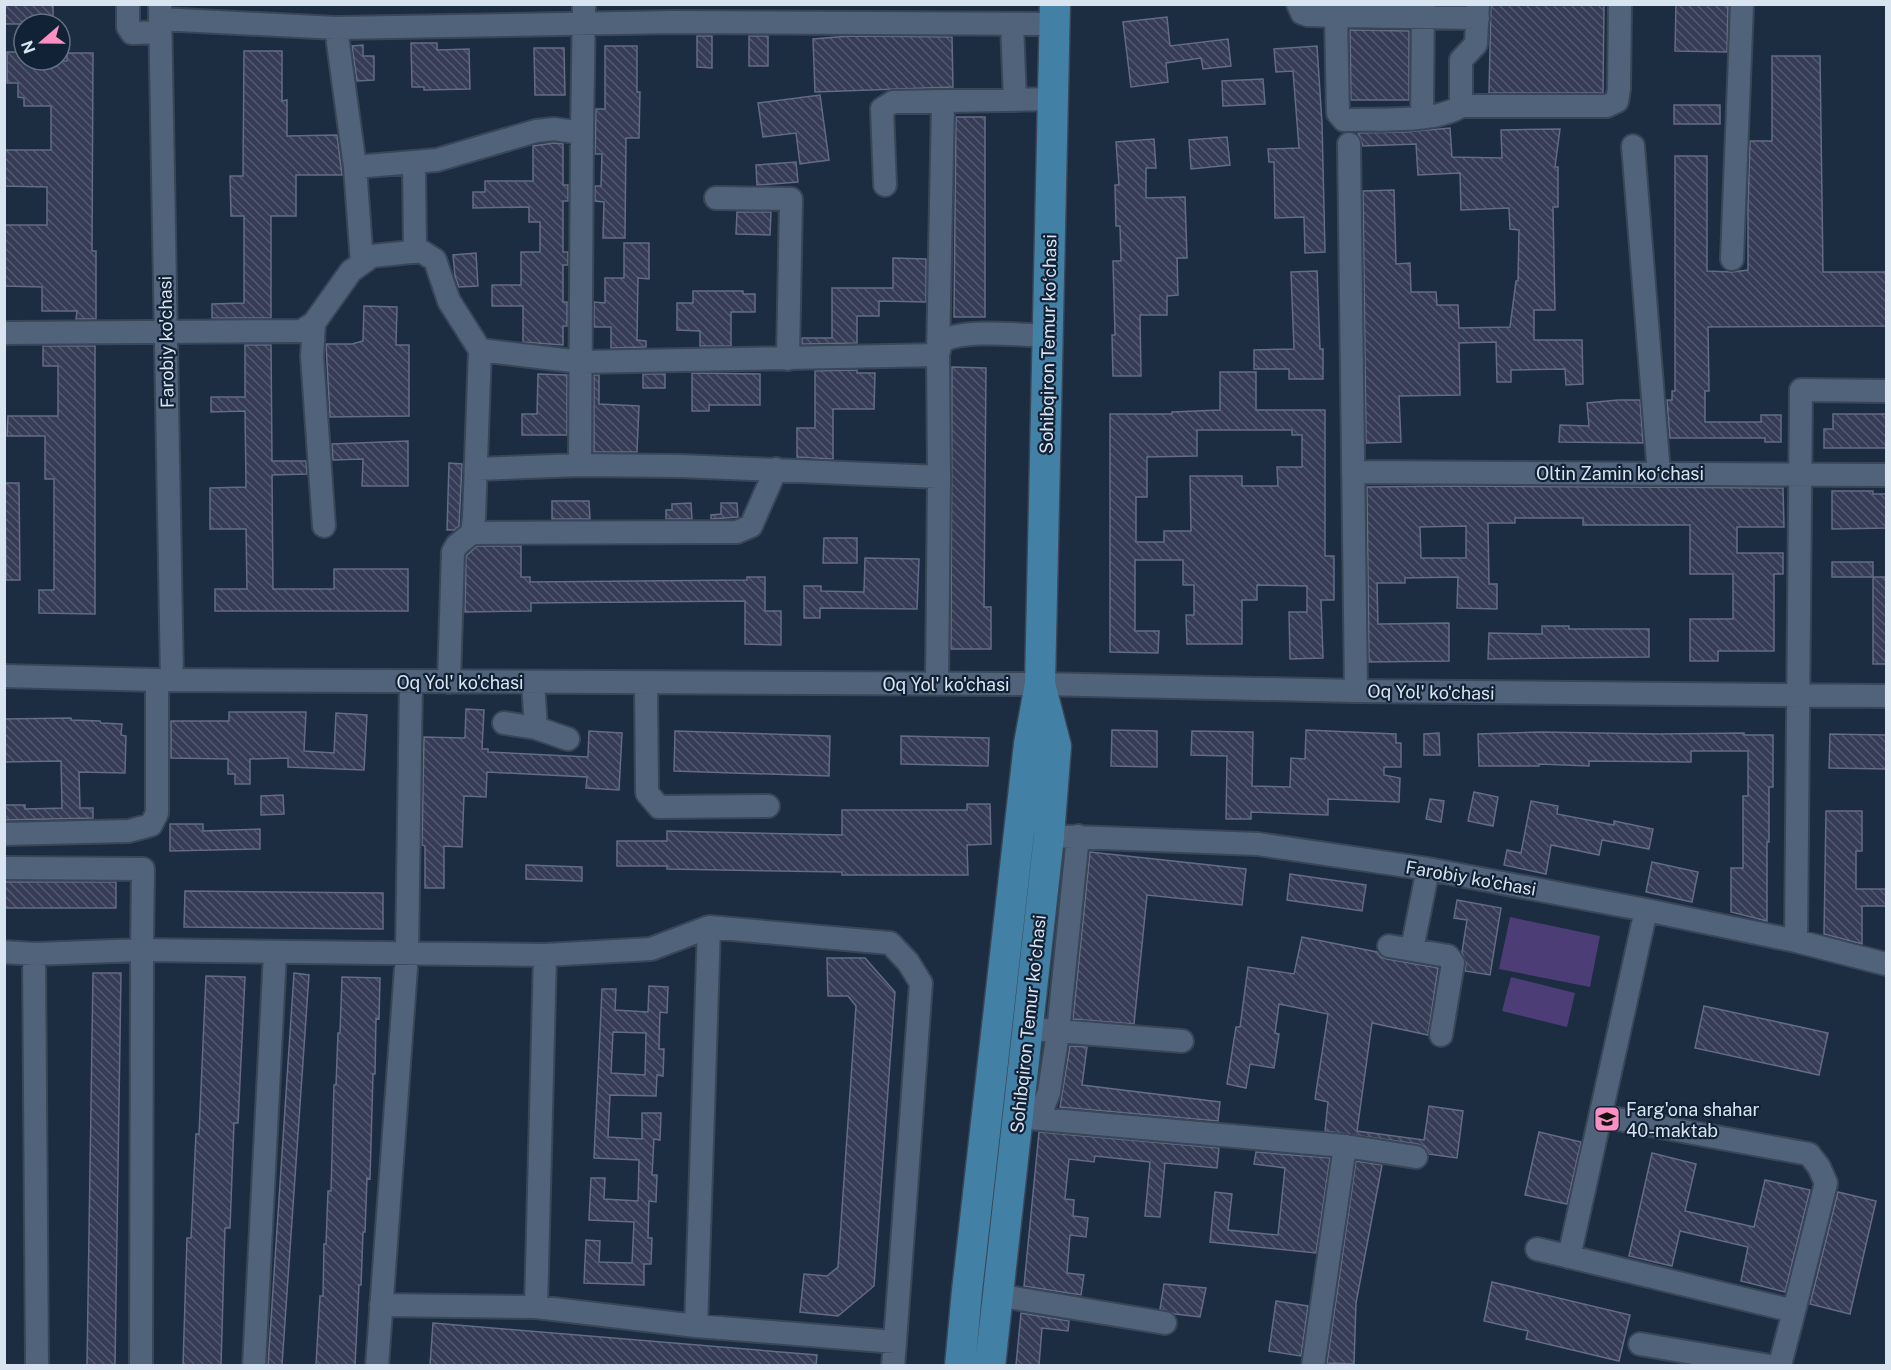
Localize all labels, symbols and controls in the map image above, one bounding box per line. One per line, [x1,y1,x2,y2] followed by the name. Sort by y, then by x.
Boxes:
[12,12,72,72] north arrow
[17,38,39,56] text: N
[1036,234,1060,454] street label: Sohibqiron Temur koʻchasi
[154,276,178,408] street label: Farobiy ko'chasi
[1536,463,1704,484] street label: Oltin Zamin koʻchasi
[396,672,524,693] street label: Oq Yol' ko'chasi
[882,674,1010,695] street label: Oq Yol' ko'chasi
[1367,680,1495,704] street label: Oq Yol' ko'chasi
[1404,856,1538,900] street label: Farobiy ko'chasi
[1006,914,1050,1134] street label: Sohibqiron Temur koʻchasi
[1626,1099,1759,1141] place label: Farg'ona shahar 40-maktab
[1592,1104,1622,1134] school or university icon: Farg'ona shahar 40-maktab

